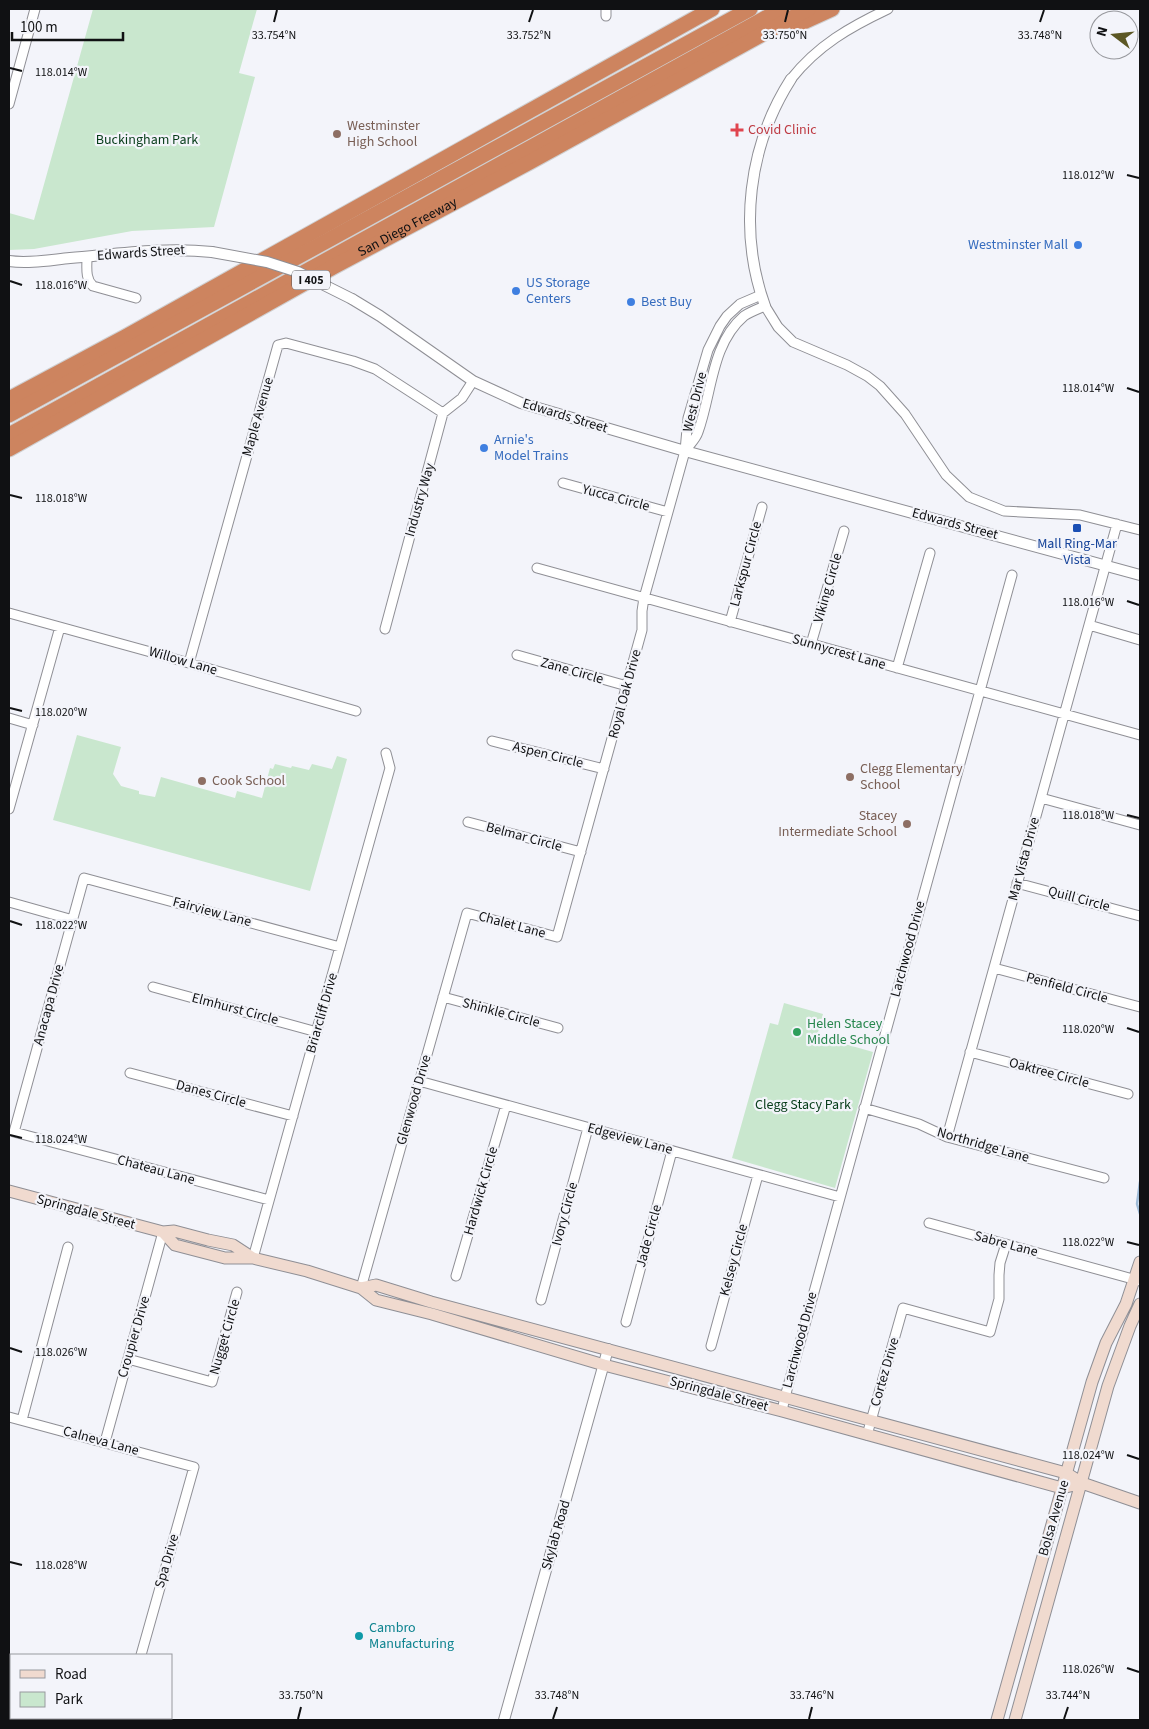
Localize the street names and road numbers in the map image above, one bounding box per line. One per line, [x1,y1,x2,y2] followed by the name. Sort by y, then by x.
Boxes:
[354,192,461,262] street label: San Diego Freeway
[96,240,186,266] street label: Edwards Street
[292,270,330,290] road number: I 405
[678,370,712,434] street label: West Drive
[237,375,279,459] street label: Maple Avenue
[520,394,610,439] street label: Edwards Street
[400,460,440,539] street label: Industry Way
[579,479,652,517] street label: Yucca Circle
[910,503,1000,545] street label: Edwards Street
[725,519,767,609] street label: Larkspur Circle
[809,551,847,625] street label: Viking Circle
[790,629,888,675] street label: Sunnycrest Lane
[146,642,220,680] street label: Willow Lane
[604,647,647,741] street label: Royal Oak Drive
[538,652,606,690] street label: Zane Circle
[511,737,585,773] street label: Aspen Circle
[1003,815,1045,903] street label: Mar Vista Drive
[484,817,564,857] street label: Belmar Circle
[1046,881,1112,917] street label: Quill Circle
[171,892,254,932] street label: Fairview Lane
[886,899,930,999] street label: Larchwood Drive
[476,906,548,944] street label: Chalet Lane
[29,962,69,1048] street label: Anacapa Drive
[1024,967,1110,1009] street label: Penfield Circle
[301,970,343,1056] street label: Briarcliff Drive
[190,988,281,1030] street label: Elmhurst Circle
[460,993,542,1033] street label: Shinkle Circle
[392,1053,436,1147] street label: Glenwood Drive
[1007,1053,1091,1093] street label: Oaktree Circle
[174,1075,248,1113] street label: Danes Circle
[585,1118,675,1160] street label: Edgeview Lane
[935,1122,1031,1168] street label: Northridge Lane
[459,1144,503,1238] street label: Hardwick Circle
[115,1150,197,1190] street label: Chateau Lane
[547,1180,583,1248] street label: Ivory Circle
[34,1189,138,1235] street label: Springdale Street
[631,1202,667,1270] street label: Jade Circle
[715,1222,753,1298] street label: Kelsey Circle
[972,1226,1040,1262] street label: Sabre Lane
[778,1290,822,1390] street label: Larchwood Drive
[113,1294,155,1380] street label: Croupier Drive
[205,1297,245,1377] street label: Nugget Circle
[866,1335,904,1409] street label: Cortez Drive
[667,1371,771,1417] street label: Springdale Street
[61,1421,141,1461] street label: Calneva Lane
[1034,1478,1074,1558] street label: Bolsa Avenue
[536,1498,576,1572] street label: Skylab Road
[150,1532,184,1590] street label: Spa Drive

